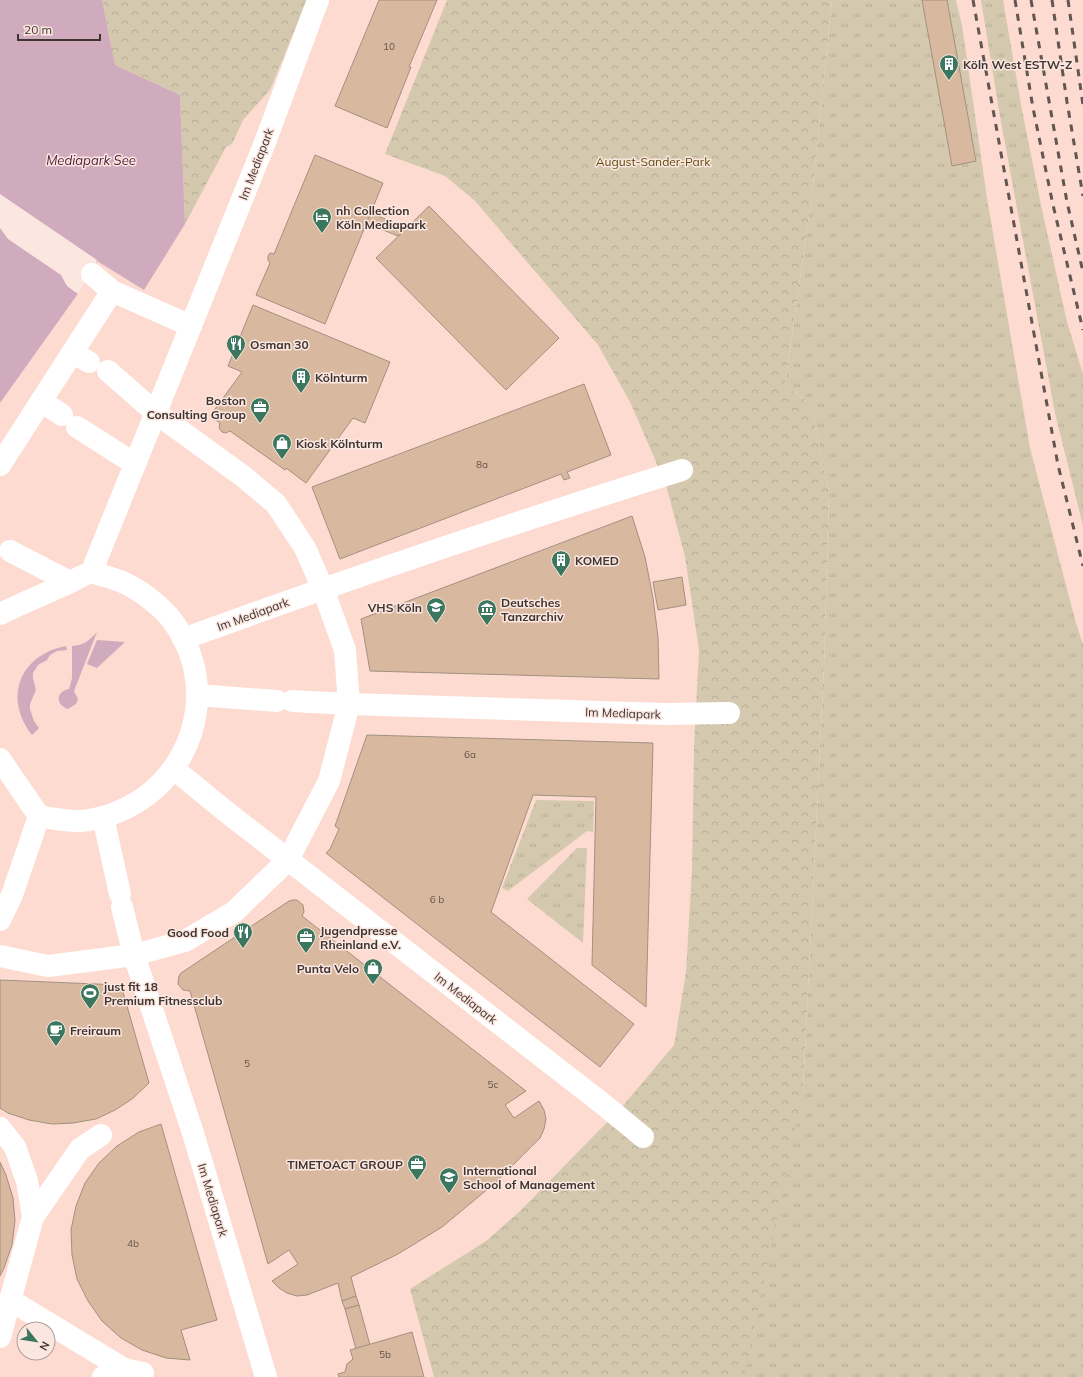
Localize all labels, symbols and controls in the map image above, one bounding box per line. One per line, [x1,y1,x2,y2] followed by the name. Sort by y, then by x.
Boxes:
[18,16,100,42] scale bar
[24,22,52,37] text: 20 m
[383,40,395,53] house number: 10
[938,53,960,81] building icon: Köln West ESTW-Z
[963,57,1072,72] place label: Köln West ESTW-Z
[235,125,277,202] street label: Im Mediapark
[46,152,136,168] water label: Mediapark See
[596,154,711,169] park label: August-Sander-Park
[336,203,426,232] place label: nh Collection Köln Mediapark
[311,206,333,234] hotel icon: nh Collection Köln Mediapark
[225,333,247,361] restaurant icon: Osman 30
[250,337,309,352] place label: Osman 30
[290,366,312,394] building icon: Kölnturm
[315,370,368,385] place label: Kölnturm
[147,393,246,422] place label: Boston Consulting Group
[249,396,271,424] office icon: Boston Consulting Group
[271,432,293,460] shop icon: Kiosk Kölnturm
[296,436,383,451] place label: Kiosk Kölnturm
[476,458,488,471] house number: 8a
[550,549,572,577] building icon: KOMED
[575,553,619,568] place label: KOMED
[215,594,292,634] street label: Im Mediapark
[501,595,564,624] place label: Deutsches Tanzarchiv
[425,596,447,624] school or university icon: VHS Köln
[476,598,498,626] museum icon: Deutsches Tanzarchiv
[367,600,422,615] place label: VHS Köln
[585,704,662,722] street label: Im Mediapark
[464,748,476,761] house number: 6a
[430,893,444,906] house number: 6 b
[232,921,254,949] restaurant icon: Good Food
[320,923,401,952] place label: Jugendpresse Rheinland e.V.
[167,925,229,940] place label: Good Food
[295,926,317,954] office icon: Jugendpresse Rheinland e.V.
[362,957,384,985] shop icon: Punta Velo
[297,961,359,976] place label: Punta Velo
[432,969,501,1028] street label: Im Mediapark
[103,979,222,1008] place label: just fit 18 Premium Fitnessclub
[79,982,101,1010] sports icon: just fit 18 Premium Fitnessclub
[45,1019,67,1047] cafe icon: Freiraum
[70,1023,121,1038] place label: Freiraum
[244,1057,250,1070] house number: 5
[488,1078,499,1091] house number: 5c
[406,1153,428,1181] office icon: TIMETOACT GROUP
[287,1157,403,1172] place label: TIMETOACT GROUP
[195,1162,231,1239] street label: Im Mediapark
[463,1163,596,1192] place label: International School of Management
[438,1166,460,1194] school or university icon: International School of Management
[127,1237,139,1250] house number: 4b
[16,1321,56,1361] north arrow
[37,1339,53,1353] text: N
[379,1348,391,1361] house number: 5b

